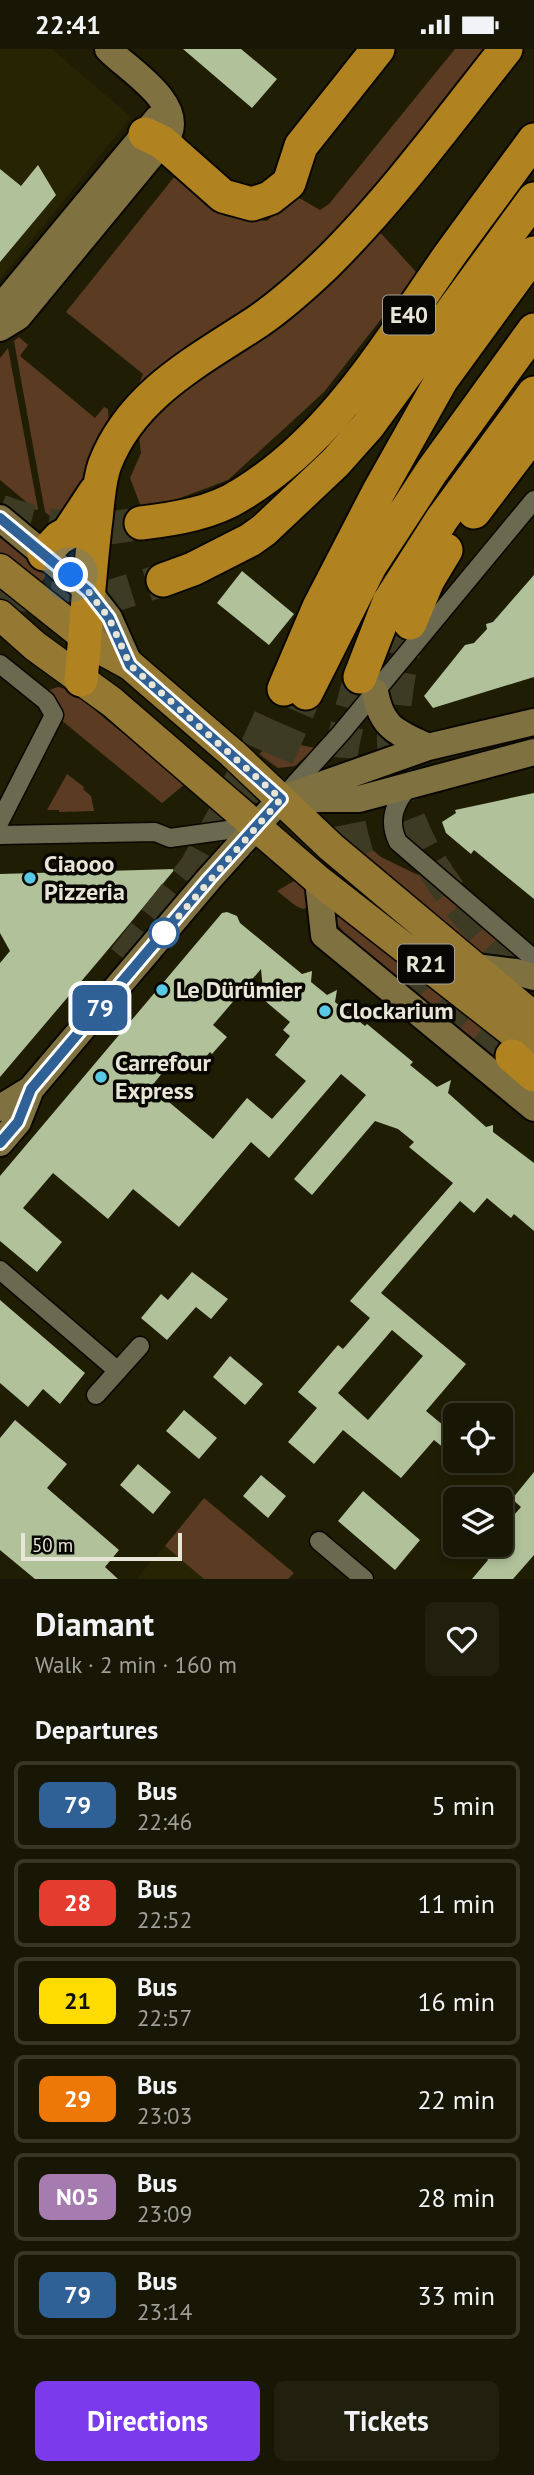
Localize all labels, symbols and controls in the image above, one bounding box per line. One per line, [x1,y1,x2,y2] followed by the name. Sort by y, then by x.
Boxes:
[35,8,101,41] text: 22:41
[383,295,435,335] road number: E40
[53,557,88,592] your location
[44,848,125,907] place label: Ciaooo Pizzeria
[22,870,38,886] marker: Ciaooo Pizzeria
[149,918,179,948] unlabelled marker
[398,945,454,983] road number: R21
[176,974,303,1005] place label: Le Dürümier
[154,982,170,998] marker: Le Dürümier
[68,985,132,1031] line badge: 79
[86,992,114,1023] text: 79
[339,995,454,1026] place label: Clockarium
[317,1003,333,1019] marker: Clockarium
[115,1047,211,1106] place label: Carrefour Express
[93,1069,109,1085] marker: Carrefour Express
[443,1403,513,1557] map controls
[443,1403,513,1473] button: locate
[443,1487,513,1557] button: layers
[21,1530,182,1562] scale bar
[32,1533,73,1557] text: 50 m
[35,1602,154,1645] text: Diamant
[425,1602,499,1676] button: heart
[35,1650,237,1679] text: Walk · 2 min · 160 m
[35,1713,158,1746] text: Departures
[137,1774,177,1807] text: Bus
[64,1789,91,1820] text: 79
[432,1789,495,1822] text: 5 min
[137,1807,192,1836] text: 22:46
[137,1872,177,1905] text: Bus
[64,1887,91,1918] text: 28
[417,1887,495,1920] text: 11 min
[137,1905,192,1934] text: 22:52
[137,1970,177,2003] text: Bus
[64,1985,91,2016] text: 21
[417,1985,495,2018] text: 16 min
[137,2003,192,2032] text: 22:57
[137,2068,177,2101] text: Bus
[64,2083,91,2114] text: 29
[417,2083,495,2116] text: 22 min
[137,2101,192,2130] text: 23:03
[137,2166,177,2199] text: Bus
[56,2181,99,2212] text: N05
[417,2181,495,2214] text: 28 min
[137,2199,192,2228] text: 23:09
[137,2264,177,2297] text: Bus
[64,2279,91,2310] text: 79
[417,2279,495,2312] text: 33 min
[137,2297,192,2326] text: 23:14
[35,2381,260,2461] button: Directions
[274,2381,499,2461] button: Tickets

